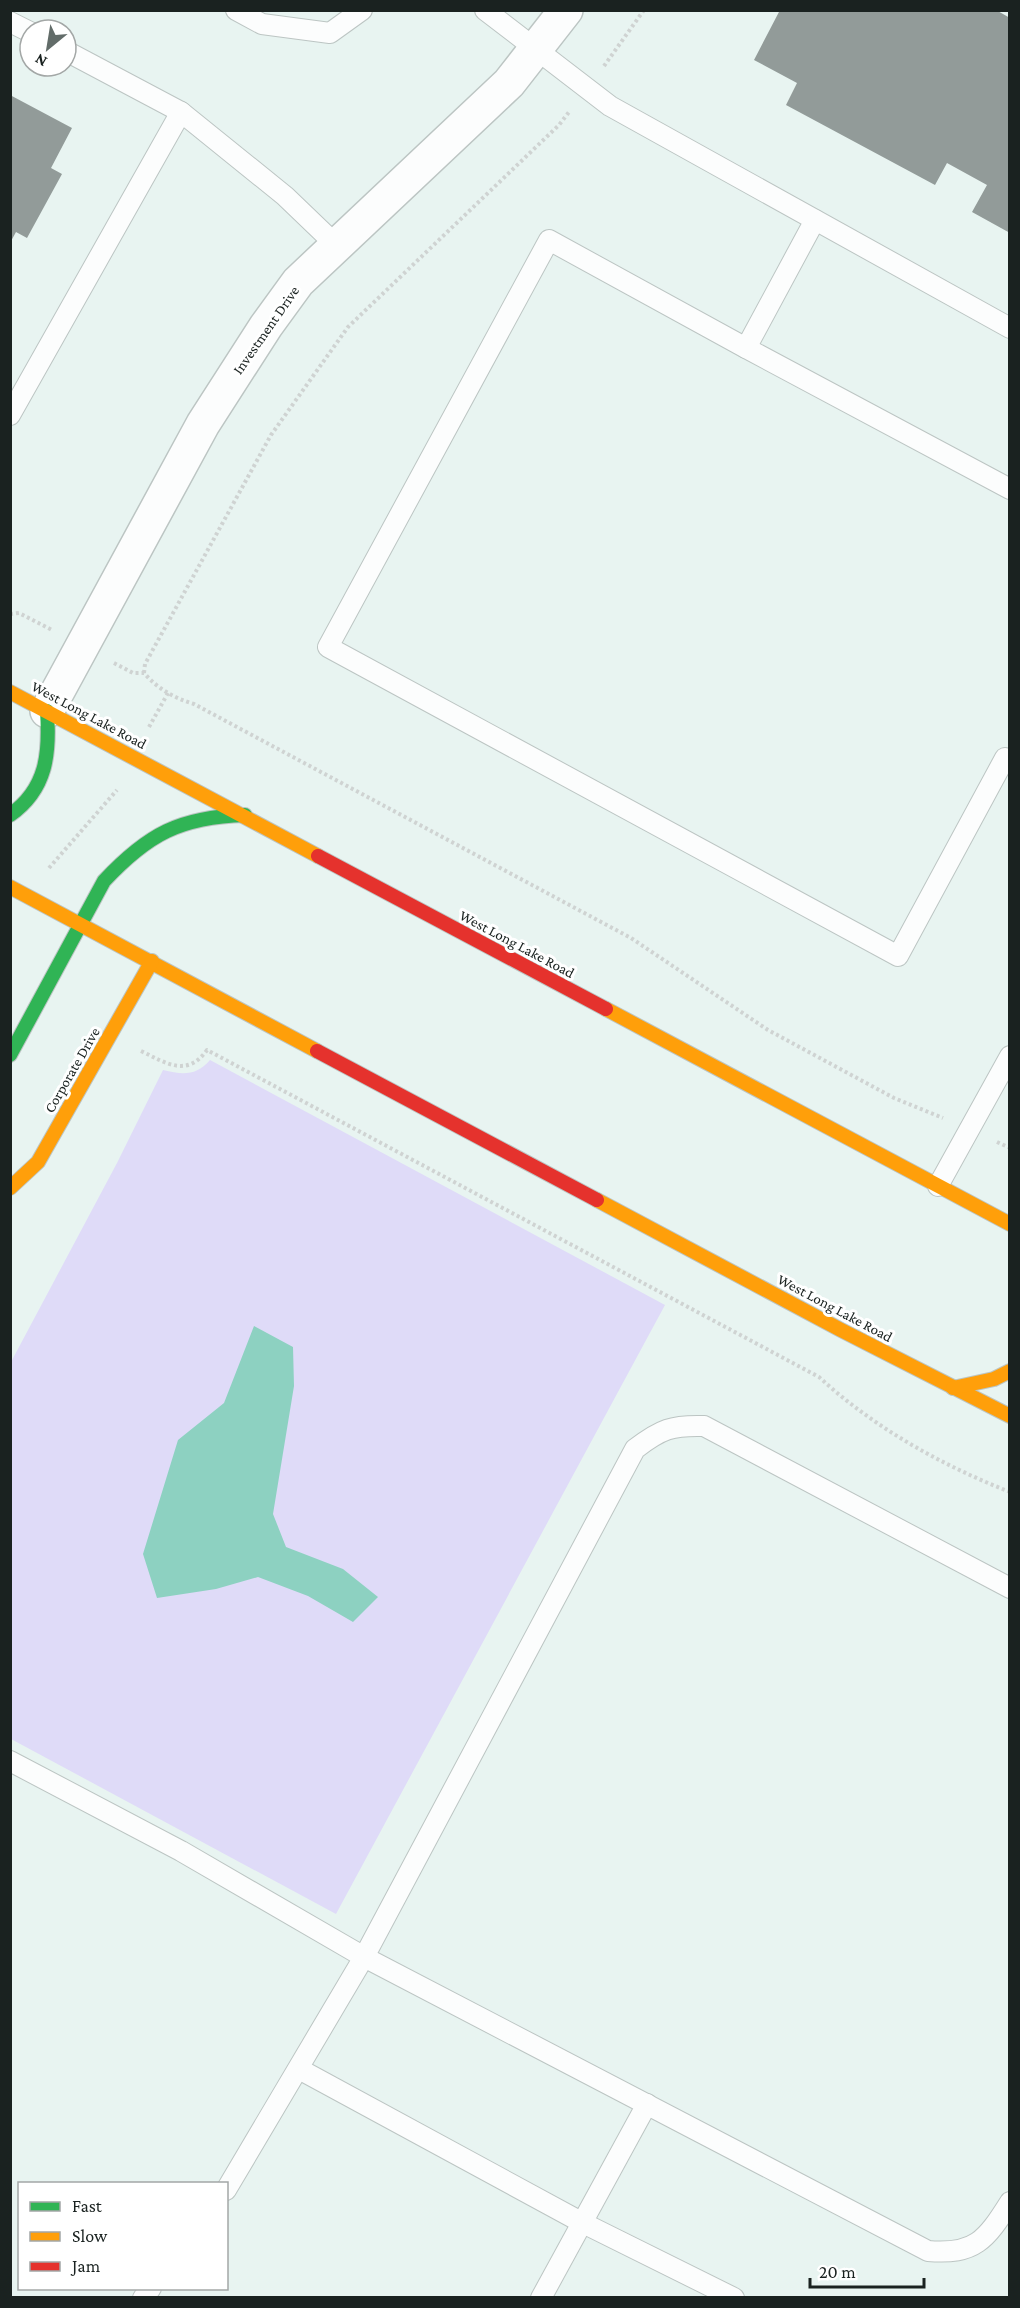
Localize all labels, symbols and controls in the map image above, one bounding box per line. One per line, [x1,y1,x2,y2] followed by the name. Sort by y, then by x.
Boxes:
[18,18,78,78] north arrow
[32,50,50,71] text: N
[230,283,303,377] street label: Investment Drive
[28,678,149,753] street label: West Long Lake Road
[456,907,577,982] street label: West Long Lake Road
[41,1024,104,1116] street label: Corporate Drive
[774,1271,895,1346] street label: West Long Lake Road
[18,2182,228,2290] legend
[72,2196,103,2216] text: Fast
[72,2226,108,2246] text: Slow
[810,2251,924,2289] scale bar
[70,2256,101,2276] text: Jam
[819,2262,856,2282] text: 20 m

